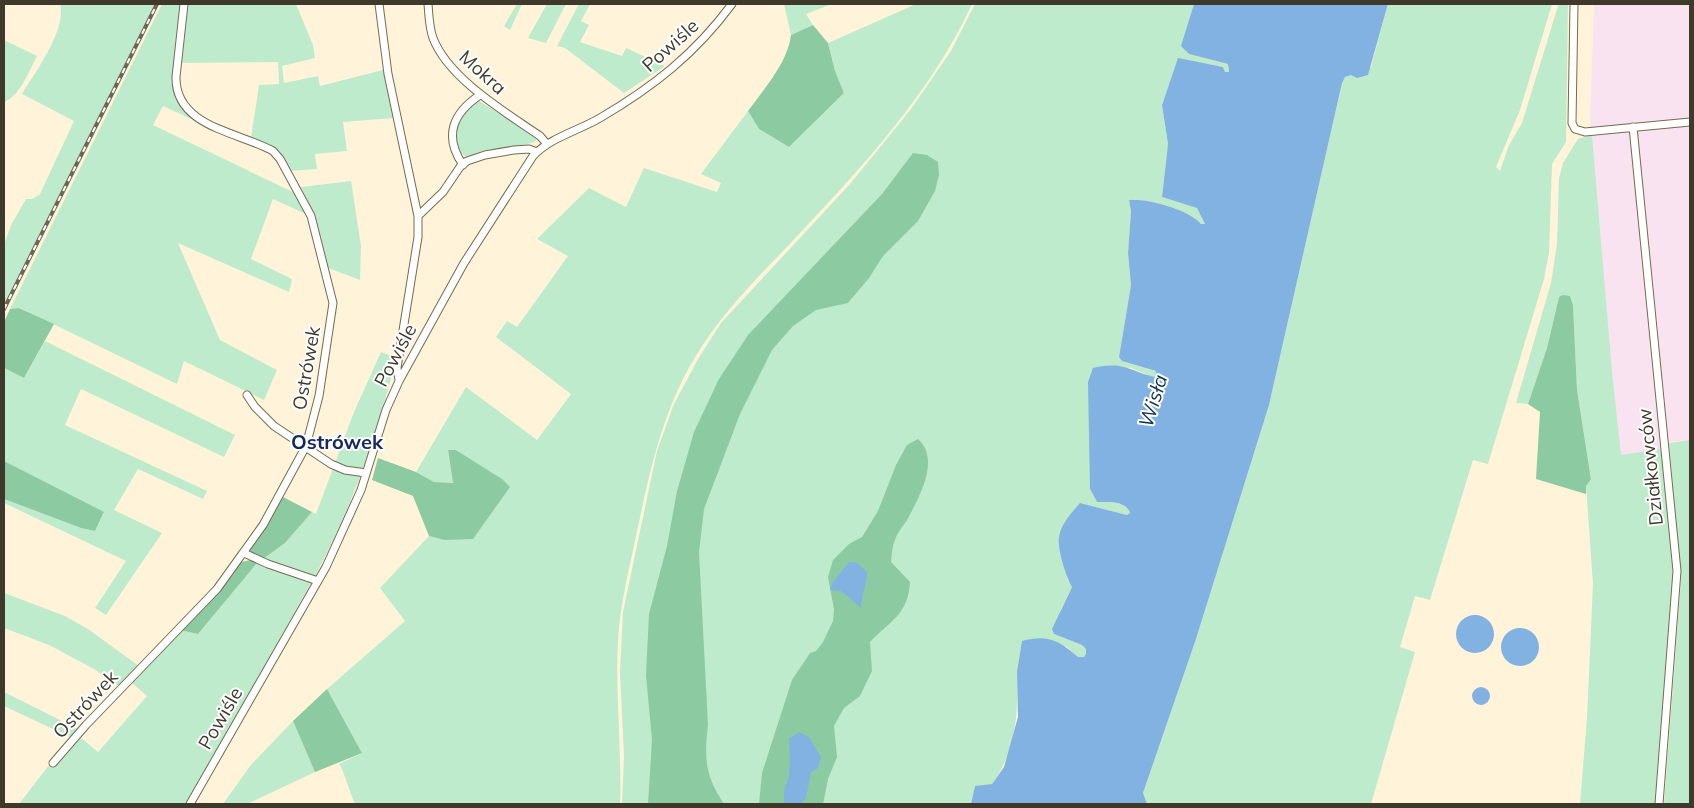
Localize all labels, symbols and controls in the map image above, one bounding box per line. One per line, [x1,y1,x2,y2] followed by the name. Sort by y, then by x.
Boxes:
[637,13,703,77] street label: Powiśle
[454,45,512,99] street label: Mokra
[368,319,422,391] street label: Powiśle
[287,324,325,412] street label: Ostrówek
[1133,372,1172,430] water label: Wisła
[1632,407,1668,527] street label: Działkowców
[291,429,384,454] district label: Ostrówek
[47,665,123,743] street label: Ostrówek
[193,683,247,753] street label: Powiśle

